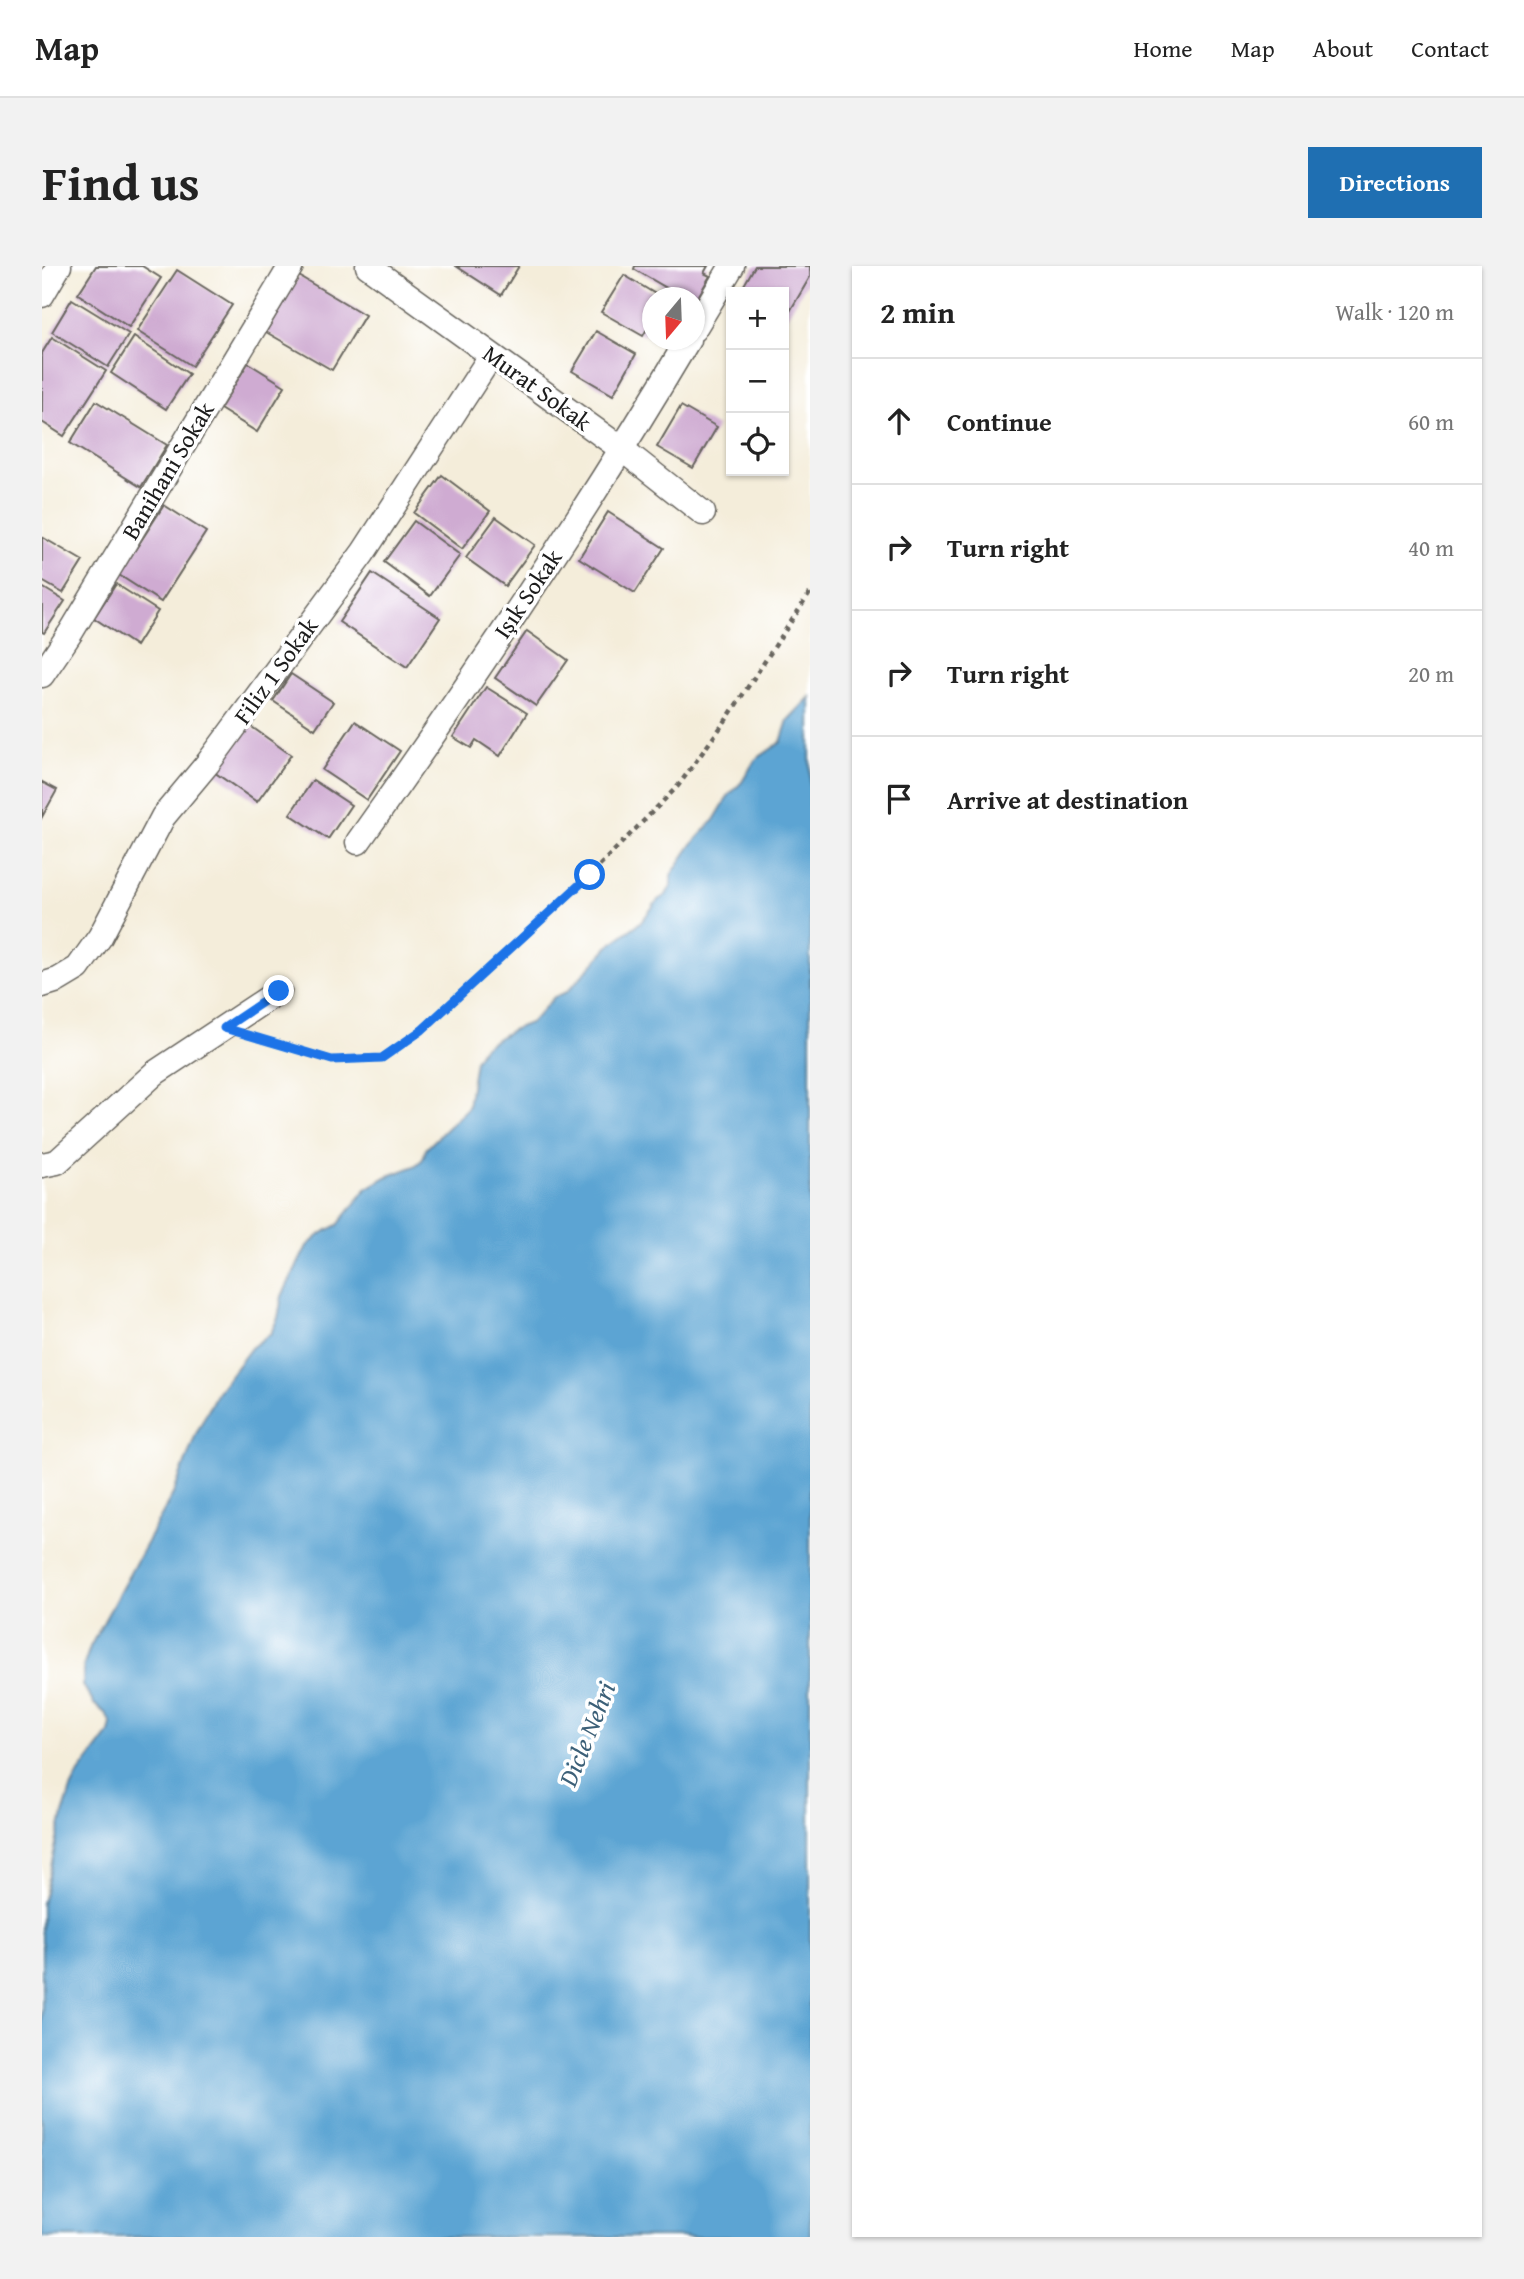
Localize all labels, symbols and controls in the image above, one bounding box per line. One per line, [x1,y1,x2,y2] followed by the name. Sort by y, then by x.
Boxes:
[35,24,99,72] text: Map
[1134,31,1193,66] text: Home
[1231,31,1275,66] text: Map
[1313,31,1373,66] text: About
[1411,31,1489,66] text: Contact
[42,146,200,218] text: Find us
[1308,147,1482,218] button: Directions
[642,287,705,350] north arrow
[726,287,789,476] map controls
[726,287,789,350] button: +
[880,290,955,334] text: 2 min
[1335,295,1454,328] text: Walk · 120 m
[476,336,600,440] street label: Murat Sokak
[726,350,789,413] button: −
[113,395,223,546] street label: Banihani Sokak
[880,402,918,440] icon: ahead
[947,402,1052,441] text: Continue
[1408,405,1454,438] text: 60 m
[726,413,789,476] button: locate
[880,528,918,566] icon: right
[947,528,1069,567] text: Turn right
[1408,531,1454,564] text: 40 m
[485,541,571,645] street label: Işık Sokak
[225,610,327,731] street label: Filiz 1 Sokak
[880,654,918,692] icon: right
[947,654,1069,693] text: Turn right
[1408,657,1454,690] text: 20 m
[880,780,918,818] icon: arrive
[947,780,1188,819] text: Arrive at destination
[574,859,605,890] route start
[263,975,294,1006] route end
[548,1675,625,1793] water label: Dicle Nehri

